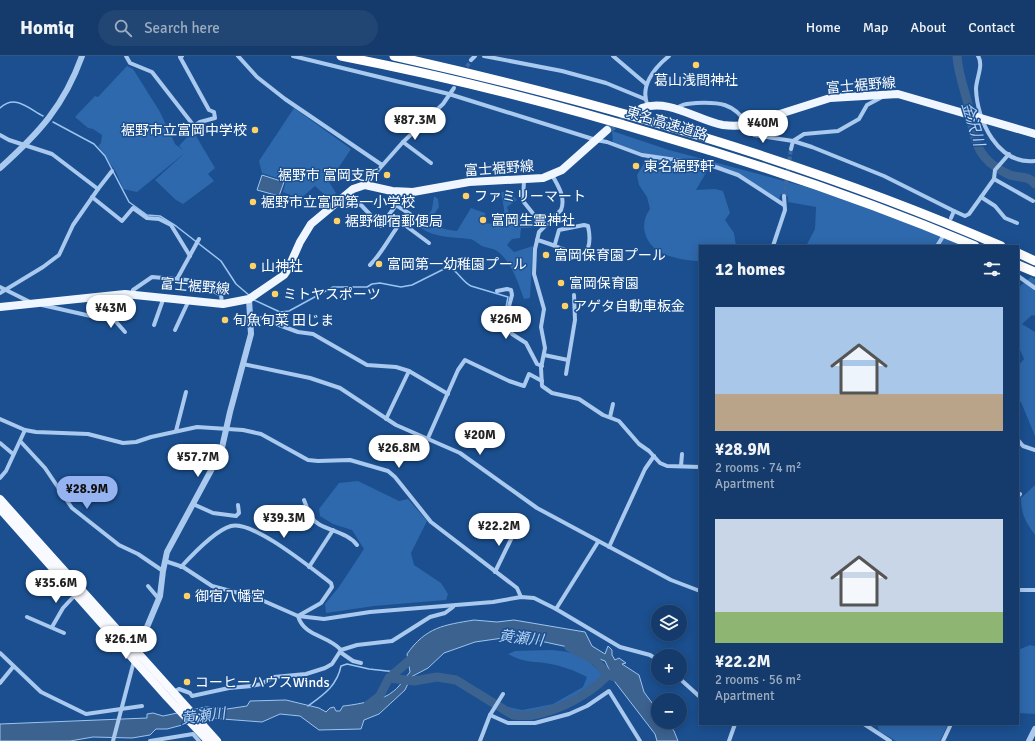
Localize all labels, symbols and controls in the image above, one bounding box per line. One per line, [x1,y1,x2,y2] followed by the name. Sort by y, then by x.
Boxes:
[98,10,378,46] search box
[20,16,74,40] text: Homiq
[112,17,134,39] icon: search
[144,19,220,37] text: Search here
[806,19,841,36] text: Home
[863,19,888,36] text: Map
[910,19,946,36] text: About
[968,19,1015,36] text: Contact
[691,60,701,70] marker: 葛山浅間神社
[654,72,738,89] place label: 葛山浅間神社
[825,74,897,97] street label: 富士裾野線
[958,100,989,150] water label: 金沢川
[624,103,710,144] street label: 東名高速道路
[382,107,448,141] pin: ¥87.3M
[739,110,787,144] pin: ¥40M
[394,112,436,128] text: ¥87.3M
[747,115,779,131] text: ¥40M
[121,122,247,139] place label: 裾野市立富岡中学校
[250,125,260,135] marker: 裾野市立富岡中学校
[464,158,535,179] street label: 富士裾野線
[644,158,714,175] place label: 東名裾野軒
[631,161,641,171] marker: 東名裾野軒
[278,167,379,184] place label: 裾野市 富岡支所
[382,170,392,180] marker: 裾野市 富岡支所
[474,188,586,205] place label: ファミリーマート
[461,191,471,201] marker: ファミリーマート
[261,194,415,211] place label: 裾野市立富岡第一小学校
[248,197,258,207] marker: 裾野市立富岡第一小学校
[491,212,575,229] place label: 富岡生霊神社
[345,213,443,230] place label: 裾野御宿郵便局
[478,215,488,225] marker: 富岡生霊神社
[332,216,342,226] marker: 裾野御宿郵便局
[554,247,666,264] place label: 富岡保育園プール
[541,250,551,260] marker: 富岡保育園プール
[387,256,527,273] place label: 富岡第一幼稚園プール
[261,258,303,275] place label: 山神社
[981,258,1003,280] icon: filters
[374,259,384,269] marker: 富岡第一幼稚園プール
[715,259,785,280] text: 12 homes
[248,261,258,271] marker: 山神社
[159,275,231,298] street label: 富士裾野線
[569,275,639,292] place label: 富岡保育園
[556,278,566,288] marker: 富岡保育園
[283,286,381,303] place label: ミトヤスポーツ
[270,289,280,299] marker: ミトヤスポーツ
[87,295,135,329] pin: ¥43M
[573,298,685,315] place label: アゲタ自動車板金
[95,300,127,316] text: ¥43M
[560,301,570,311] marker: アゲタ自動車板金
[482,306,530,340] pin: ¥26M
[490,311,522,327] text: ¥26M
[233,312,334,329] place label: 旬魚旬菜 田じま
[220,315,230,325] marker: 旬魚旬菜 田じま
[823,333,895,405] icon: home
[456,422,504,456] pin: ¥20M
[464,427,496,443] text: ¥20M
[366,435,432,469] pin: ¥26.8M
[715,439,771,460] text: ¥28.9M
[378,440,420,456] text: ¥26.8M
[165,444,231,478] pin: ¥57.7M
[177,449,219,465] text: ¥57.7M
[715,460,801,476] text: 2 rooms · 74 m²
[54,476,120,510] pin: ¥28.9M
[715,476,775,492] text: Apartment
[66,481,108,497] text: ¥28.9M
[251,505,317,539] pin: ¥39.3M
[263,510,305,526] text: ¥39.3M
[466,513,532,547] pin: ¥22.2M
[478,518,520,534] text: ¥22.2M
[823,545,895,617] icon: home
[23,570,89,604] pin: ¥35.6M
[35,575,77,591] text: ¥35.6M
[195,588,265,605] place label: 御宿八幡宮
[182,591,192,601] marker: 御宿八幡宮
[651,605,687,729] map controls
[651,605,687,641] button: layers
[93,626,159,660] pin: ¥26.1M
[498,627,546,650] water label: 黄瀬川
[105,631,147,647] text: ¥26.1M
[651,649,687,685] button: +
[715,651,771,672] text: ¥22.2M
[715,672,801,688] text: 2 rooms · 56 m²
[195,674,330,691] place label: コーヒーハウスWinds
[182,677,192,687] marker: コーヒーハウスWinds
[715,688,775,704] text: Apartment
[651,693,687,729] button: −
[180,704,228,728] water label: 黄瀬川

